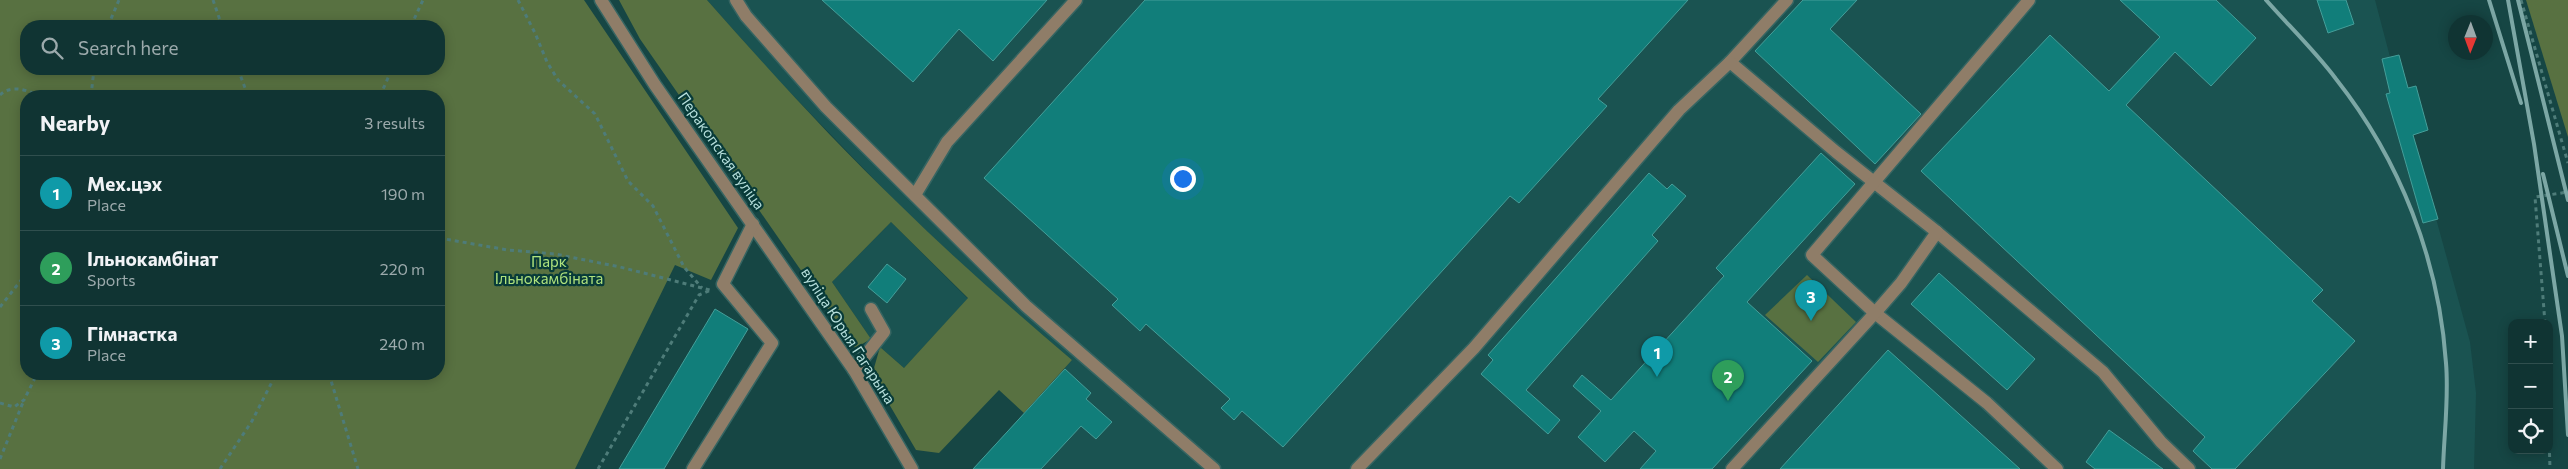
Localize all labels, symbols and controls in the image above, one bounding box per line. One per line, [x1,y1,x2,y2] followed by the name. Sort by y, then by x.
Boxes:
[2448,15,2493,60] north arrow
[20,20,445,75] search box
[38,34,66,62] icon: search
[78,36,178,59] text: Search here
[675,88,769,213] street label: Перакопская вуліца
[40,110,110,135] text: Nearby
[364,113,425,132] text: 3 results
[1170,166,1196,192] your location
[87,172,162,195] text: Мех.цэх
[52,184,60,203] text: 1
[381,184,425,203] text: 190 m
[87,195,126,214] text: Place
[87,247,218,270] text: Ільнокамбінат
[495,252,603,287] park label: Парк Ільнокамбіната
[51,259,61,278] text: 2
[380,259,425,278] text: 220 m
[798,264,900,407] street label: вуліца Юрыя Гагарына
[87,270,136,289] text: Sports
[1795,280,1827,321] pin: 3
[2508,319,2553,454] map controls
[2508,319,2553,364] button: +
[87,322,177,345] text: Гімнастка
[51,334,61,353] text: 3
[379,334,425,353] text: 240 m
[1641,336,1673,377] pin: 1
[87,345,126,364] text: Place
[1712,360,1744,401] pin: 2
[2508,364,2553,409] button: −
[2508,409,2553,454] button: locate

